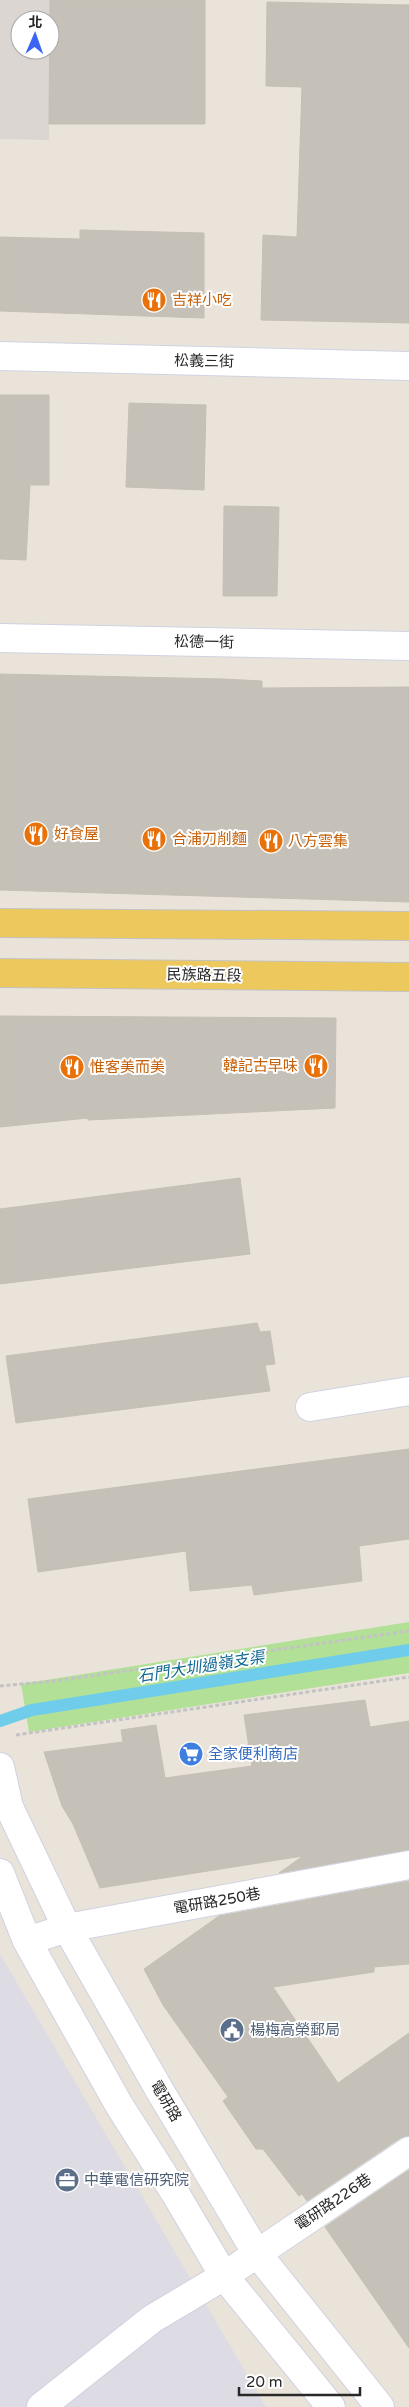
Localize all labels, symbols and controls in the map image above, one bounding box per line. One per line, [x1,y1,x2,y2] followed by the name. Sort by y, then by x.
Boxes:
[10,10,60,60] north arrow
[28,14,43,31] text: 北
[141,287,167,313] restaurant icon: 吉祥小吃
[172,291,232,309] place label: 吉祥小吃
[174,351,234,371] street label: 松義三街
[174,632,234,652] street label: 松德一街
[23,821,49,847] restaurant icon: 好食屋
[54,825,99,843] place label: 好食屋
[141,826,167,852] restaurant icon: 合浦刀削麵
[258,828,284,854] restaurant icon: 八方雲集
[172,830,247,848] place label: 合浦刀削麵
[288,832,348,850] place label: 八方雲集
[166,965,242,985] street label: 民族路五段
[303,1053,329,1079] restaurant icon: 韓記古早味
[59,1054,85,1080] restaurant icon: 惟客美而美
[223,1057,298,1075] place label: 韓記古早味
[90,1058,165,1076] place label: 惟客美而美
[136,1647,268,1687] water label: 石門大圳過嶺支渠
[178,1741,204,1767] supermarket icon: 全家便利商店
[208,1745,298,1763] place label: 全家便利商店
[172,1884,262,1918] street label: 電研路250巷
[219,2017,245,2043] public building icon: 楊梅高榮郵局
[250,2021,340,2039] place label: 楊梅高榮郵局
[147,2077,185,2125] street label: 電研路
[54,2167,80,2193] office icon: 中華電信研究院
[291,2170,375,2234] street label: 電研路226巷
[84,2171,189,2189] place label: 中華電信研究院
[239,2364,360,2396] scale bar
[246,2373,283,2391] text: 20 m

